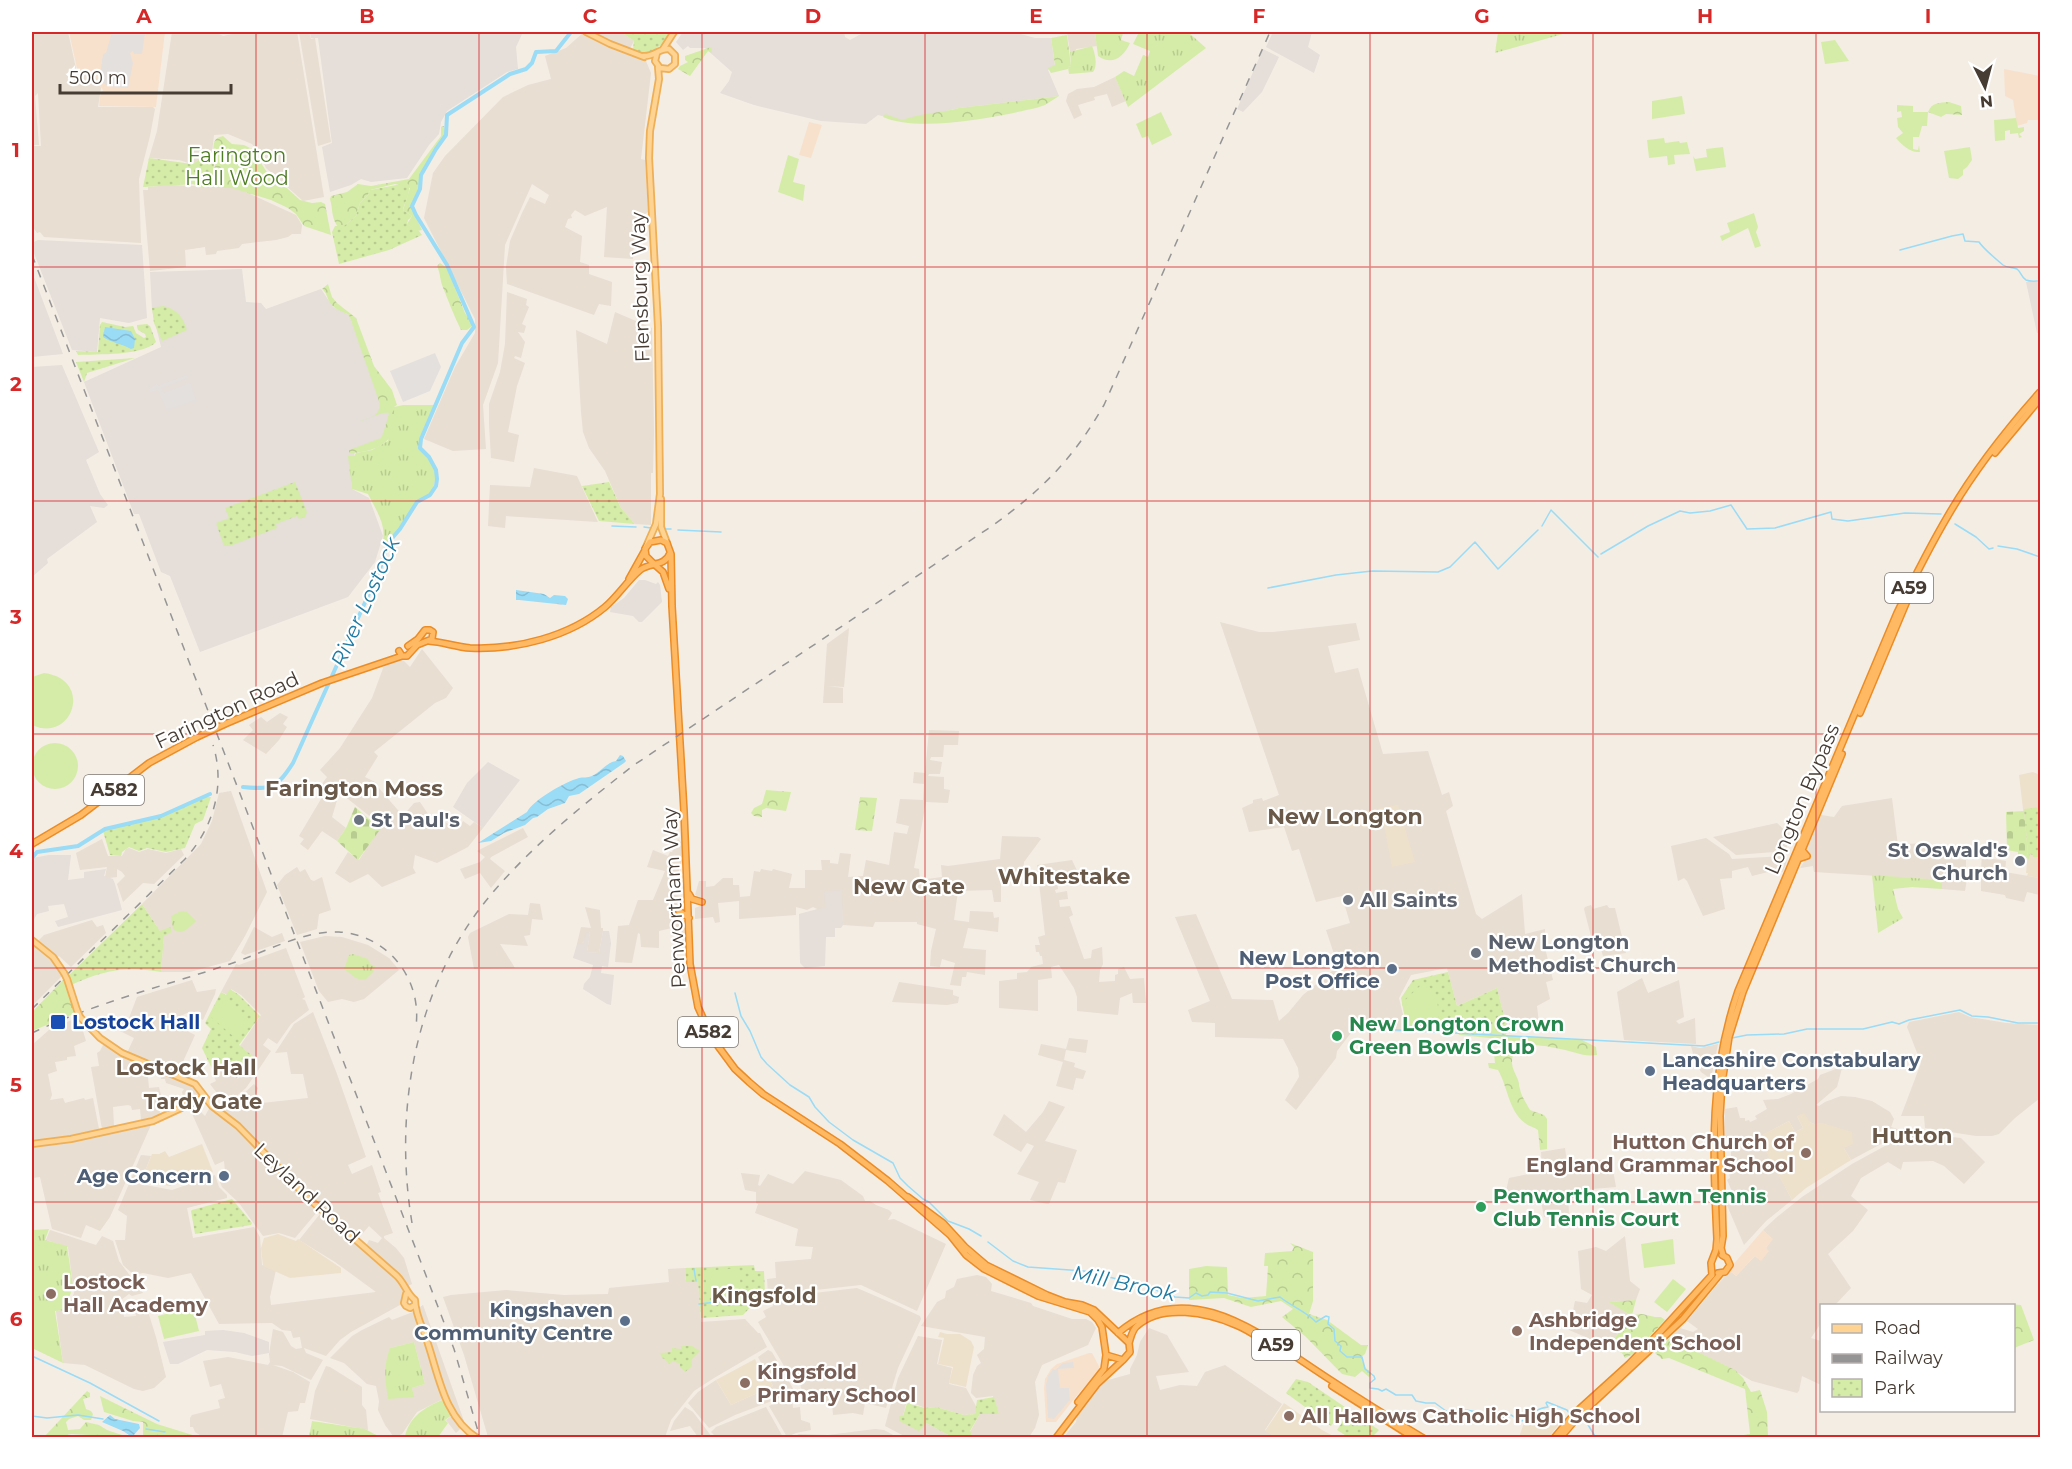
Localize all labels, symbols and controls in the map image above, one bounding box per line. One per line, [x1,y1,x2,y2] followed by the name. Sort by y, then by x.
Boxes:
[135,4,152,28] text: A
[359,4,375,28] text: B
[583,4,598,28] text: C
[805,4,821,28] text: D
[1029,4,1043,28] text: E
[1253,4,1266,28] text: F
[1474,4,1490,28] text: G
[1697,4,1713,28] text: H
[1925,4,1931,28] text: I
[60,57,231,95] scale bar
[1955,57,2015,117] north arrow
[69,67,127,89] text: 500 m
[1979,91,1994,112] text: N
[12,138,20,162] text: 1
[185,143,289,190] park label: Farington Hall Wood
[625,211,655,363] street label: Flensburg Way
[10,372,22,396] text: 2
[325,532,405,671] water label: River Lostock
[1885,573,1933,603] road number: A59
[9,605,22,629] text: 3
[151,666,303,754] street label: Farington Road
[1759,720,1845,878] street label: Longton Bypass
[84,775,144,805] road number: A582
[265,775,443,802] district label: Farington Moss
[1267,803,1423,830] district label: New Longton
[657,807,691,989] street label: Penwortham Way
[371,808,460,832] place label: St Paul's
[352,813,366,827] marker: St Paul's
[1888,838,2008,885] place label: St Oswald's Church
[9,839,23,863] text: 4
[2013,854,2027,868] marker: St Oswald's Church
[998,863,1130,890] district label: Whitestake
[853,873,965,900] district label: New Gate
[1359,888,1458,912] place label: All Saints
[1341,893,1355,907] marker: All Saints
[1488,930,1676,977] place label: New Longton Methodist Church
[1239,946,1380,993] place label: New Longton Post Office
[1469,946,1483,960] marker: New Longton Methodist Church
[1385,962,1399,976] marker: New Longton Post Office
[72,1010,200,1034] place label: Lostock Hall
[1349,1012,1564,1059] place label: New Longton Crown Green Bowls Club
[49,1013,67,1031] marker: Lostock Hall
[678,1017,738,1047] road number: A582
[1330,1029,1344,1043] marker: New Longton Crown Green Bowls Club
[1662,1048,1922,1095] place label: Lancashire Constabulary Headquarters
[115,1054,257,1081] district label: Lostock Hall
[1643,1064,1657,1078] marker: Lancashire Constabulary Headquarters
[10,1073,22,1097] text: 5
[144,1089,262,1114] district label: Tardy Gate
[1871,1122,1953,1149] district label: Hutton
[1526,1130,1795,1177] place label: Hutton Church of England Grammar School
[249,1138,365,1248] street label: Leyland Road
[1799,1146,1813,1160] marker: Hutton Church of England Grammar School
[76,1164,212,1188] place label: Age Concern
[217,1169,231,1183] marker: Age Concern
[1493,1184,1767,1231] place label: Penwortham Lawn Tennis Club Tennis Court
[1474,1200,1488,1214] marker: Penwortham Lawn Tennis Club Tennis Court
[1070,1260,1180,1306] water label: Mill Brook
[63,1270,209,1317] place label: Lostock Hall Academy
[712,1283,816,1308] district label: Kingsfold
[44,1287,58,1301] marker: Lostock Hall Academy
[414,1298,613,1345] place label: Kingshaven Community Centre
[1820,1304,2015,1412] legend
[10,1307,23,1331] text: 6
[1528,1308,1742,1355] place label: Ashbridge Independent School
[618,1314,632,1328] marker: Kingshaven Community Centre
[1874,1317,1921,1339] text: Road
[1510,1324,1524,1338] marker: Ashbridge Independent School
[1252,1330,1300,1360] road number: A59
[1874,1347,1943,1369] text: Railway
[757,1360,916,1407] place label: Kingsfold Primary School
[738,1376,752,1390] marker: Kingsfold Primary School
[1874,1377,1915,1399] text: Park
[1300,1404,1640,1428] place label: All Hallows Catholic High School
[1282,1409,1296,1423] marker: All Hallows Catholic High School

